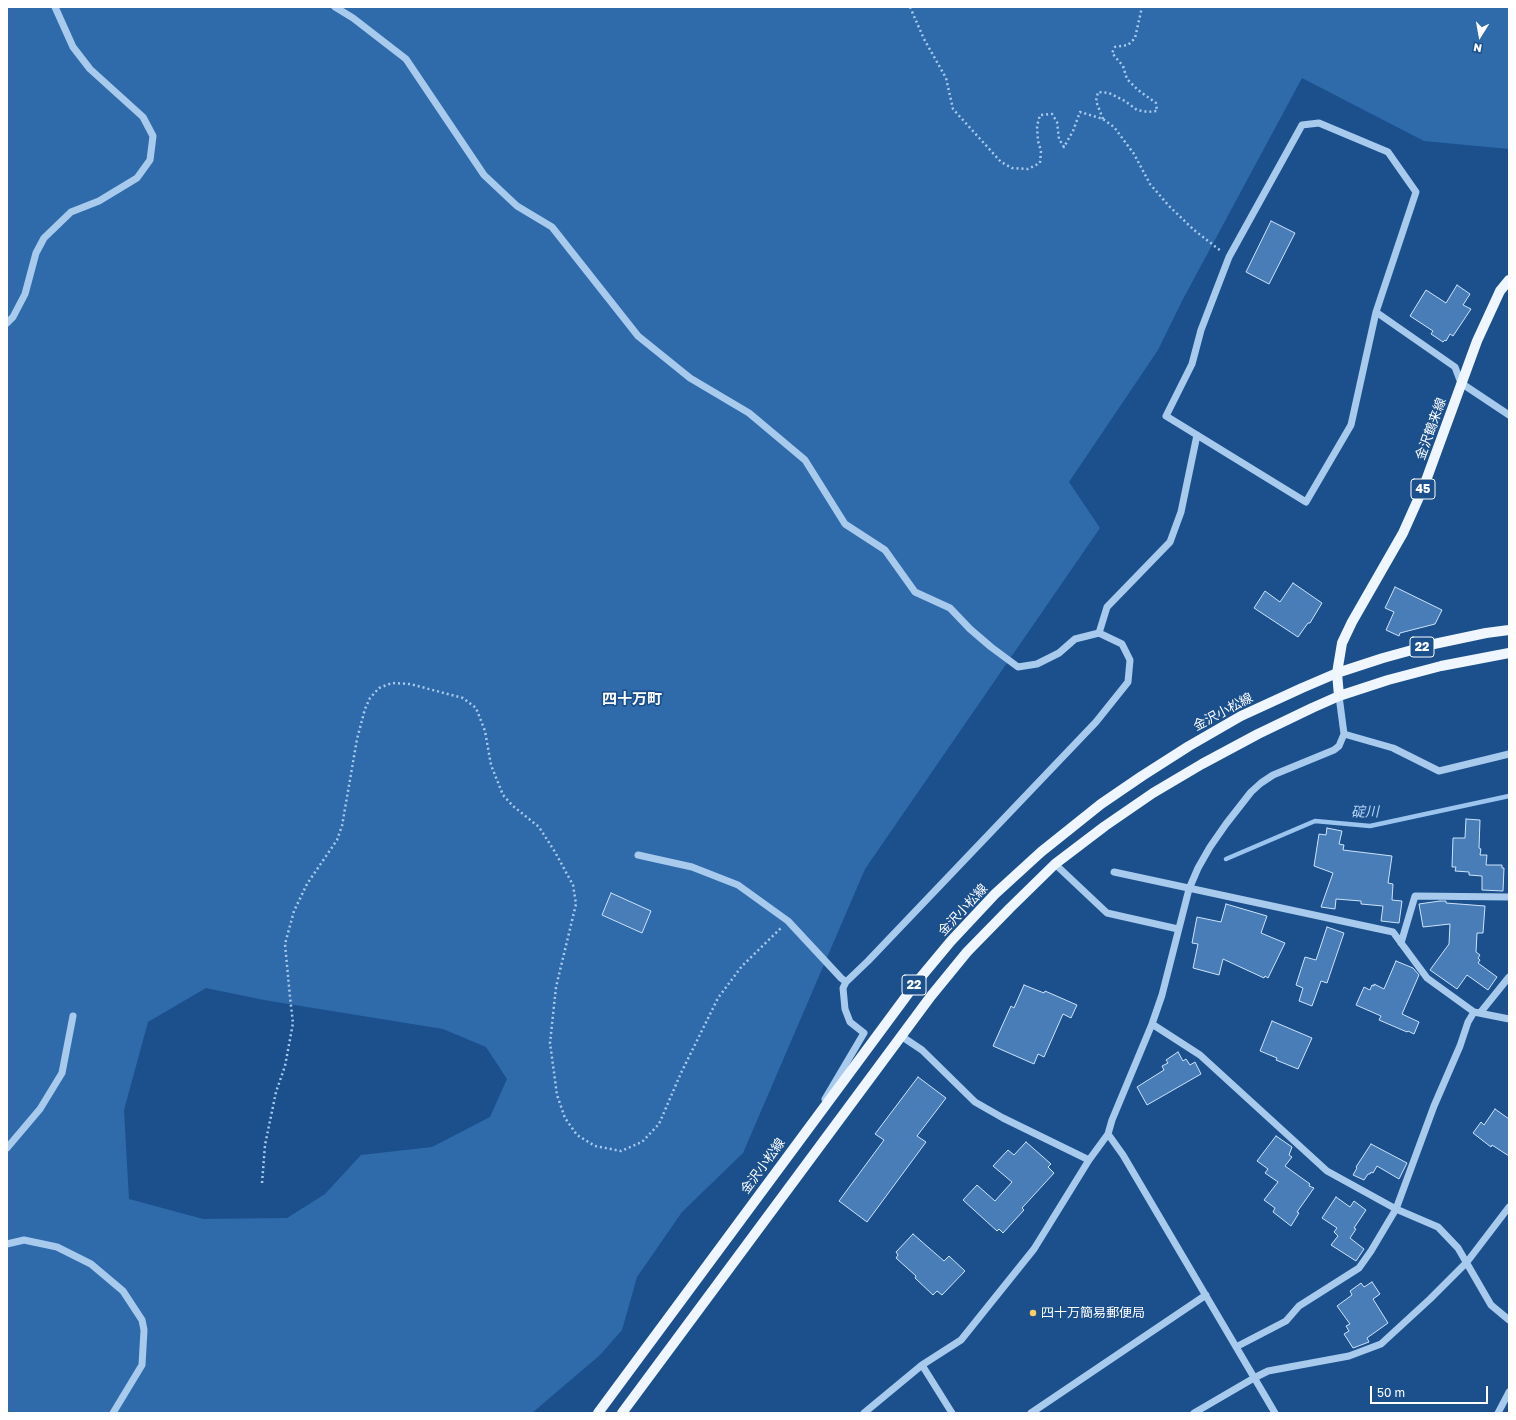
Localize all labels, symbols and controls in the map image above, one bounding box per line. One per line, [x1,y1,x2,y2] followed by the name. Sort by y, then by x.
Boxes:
[1460,16,1500,56] north arrow
[1472,41,1483,55] text: N
[1413,396,1449,462] street label: 金沢鶴来線
[1411,479,1435,499] road number: 45
[1410,637,1434,657] road number: 22
[602,690,662,708] district label: 四十万町
[1191,690,1255,734] street label: 金沢小松線
[1351,803,1379,821] water label: 碇川
[935,881,991,939] street label: 金沢小松線
[902,975,926,995] road number: 22
[738,1135,788,1197] street label: 金沢小松線
[1041,1305,1145,1321] place label: 四十万簡易郵便局
[1028,1308,1038,1318] marker: 四十万簡易郵便局
[1372,1378,1490,1404] scale bar
[1377,1385,1405,1400] text: 50 m

